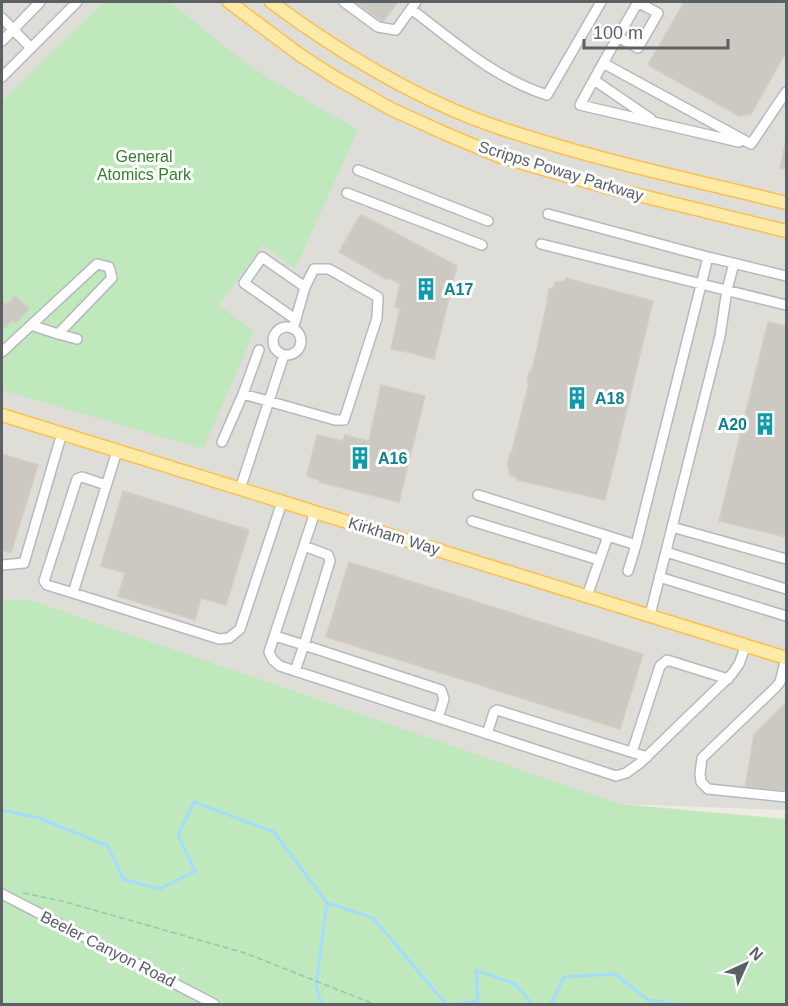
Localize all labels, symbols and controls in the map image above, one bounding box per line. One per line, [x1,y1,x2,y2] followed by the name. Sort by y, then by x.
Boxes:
[584,12,728,50] scale bar
[593,23,643,43] text: 100 m
[476,138,646,204] street label: Scripps Poway Parkway
[97,148,192,183] park label: General Atomics Park
[413,276,439,302] building icon: A17
[444,281,473,298] place label: A17
[564,385,590,411] building icon: A18
[595,390,624,407] place label: A18
[752,411,778,437] building icon: A20
[718,416,747,433] place label: A20
[347,445,373,471] building icon: A16
[378,450,407,467] place label: A16
[346,514,442,558] street label: Kirkham Way
[38,908,178,990] street label: Beeler Canyon Road
[716,934,776,994] north arrow
[746,944,766,964] text: N

